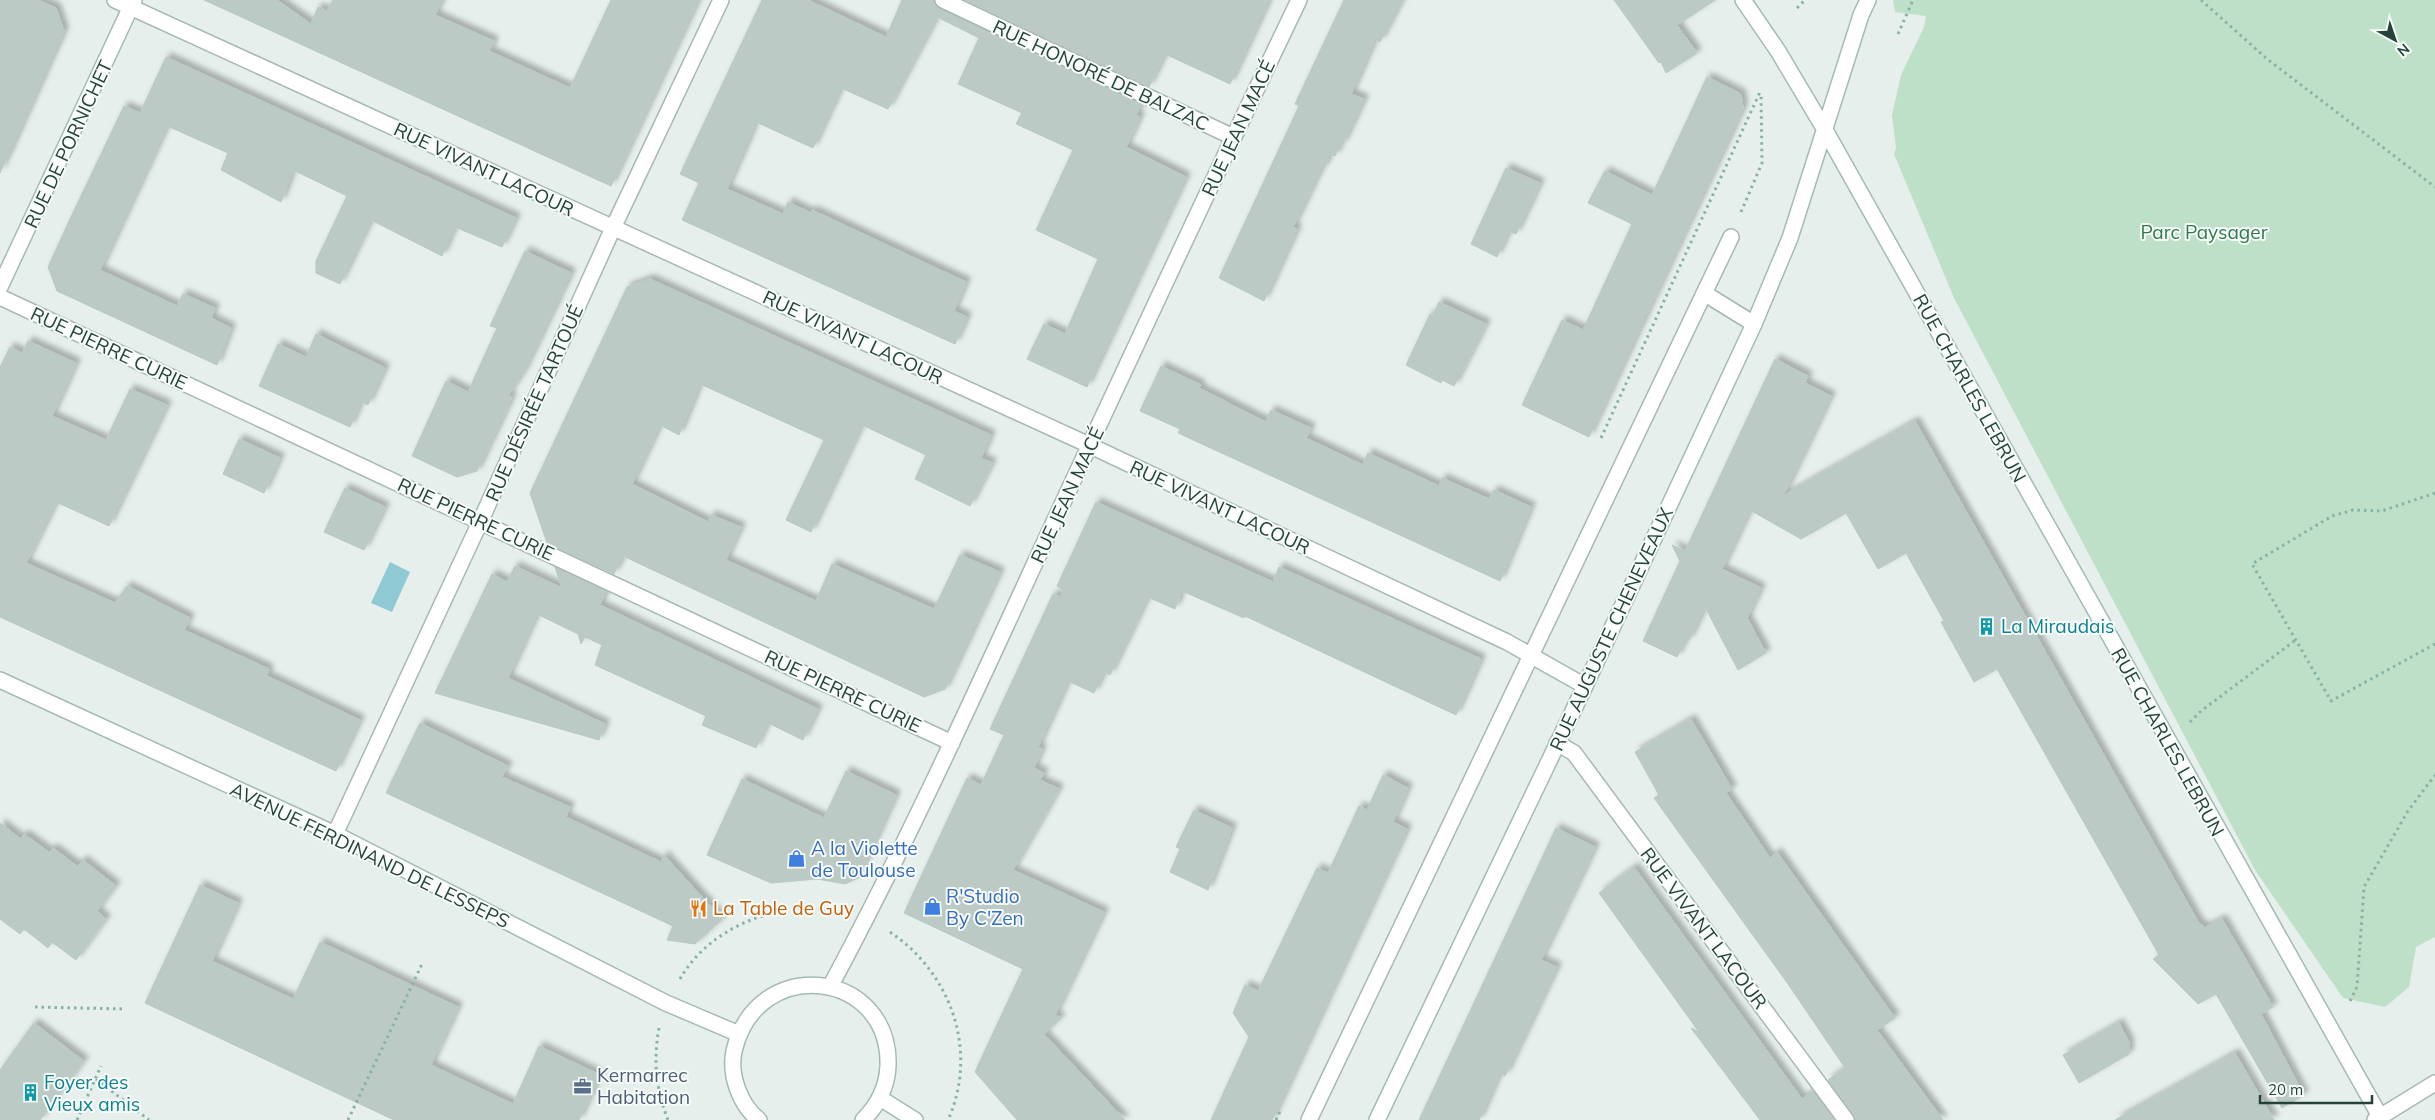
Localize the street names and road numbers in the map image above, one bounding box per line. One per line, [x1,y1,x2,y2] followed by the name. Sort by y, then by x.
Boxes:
[989,14,1213,136] street label: RUE HONORÉ DE BALZAC
[19,56,118,232] street label: RUE DE PORNICHET
[1196,56,1280,200] street label: RUE JEAN MACÉ
[390,117,578,221] street label: RUE VIVANT LACOUR
[759,285,947,389] street label: RUE VIVANT LACOUR
[1908,290,2032,486] street label: RUE CHARLES LEBRUN
[27,301,191,395] street label: RUE PIERRE CURIE
[480,301,588,505] street label: RUE DÉSIRÉE TARTOUÉ
[1025,423,1109,567] street label: RUE JEAN MACÉ
[1126,455,1314,559] street label: RUE VIVANT LACOUR
[394,472,558,566] street label: RUE PIERRE CURIE
[1544,503,1678,755] street label: RUE AUGUSTE CHENEVEAUX
[761,644,925,738] street label: RUE PIERRE CURIE
[2106,644,2230,840] street label: RUE CHARLES LEBRUN
[226,777,514,933] street label: AVENUE FERDINAND DE LESSEPS
[1635,842,1773,1014] street label: RUE VIVANT LACOUR

